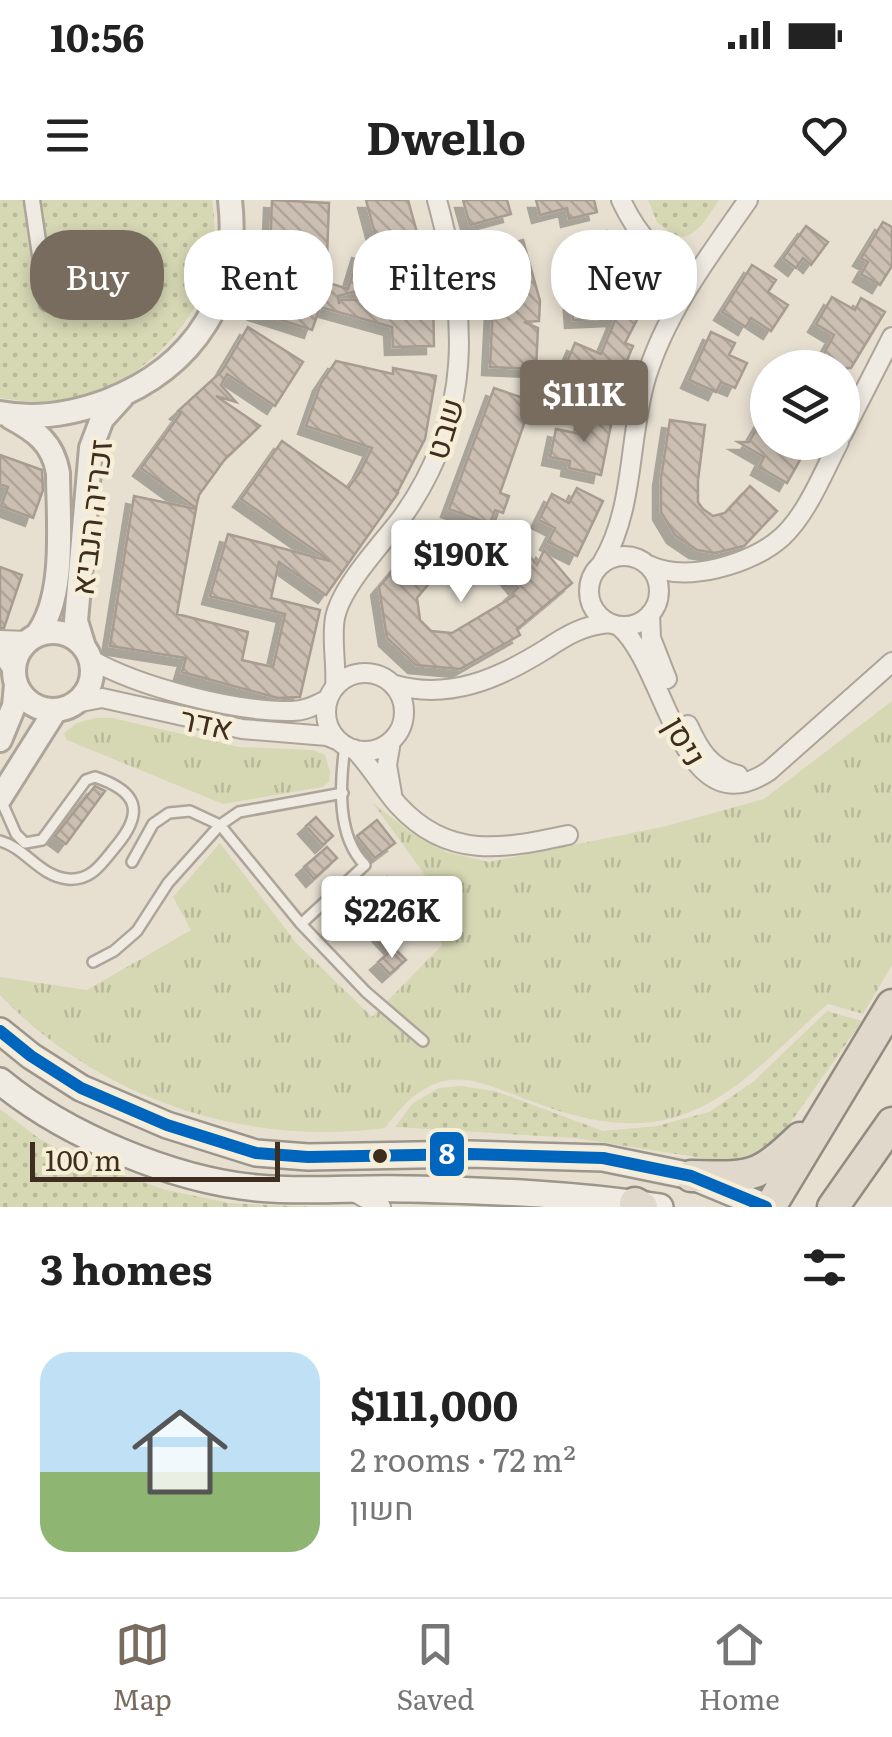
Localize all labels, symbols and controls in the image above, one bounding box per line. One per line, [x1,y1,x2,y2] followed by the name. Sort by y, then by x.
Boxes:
[50,7,145,64] text: 10:56
[366,102,526,169] text: Dwello
[40,108,95,163] icon: menu
[797,108,852,163] icon: heart
[30,230,164,320] chip: Buy
[184,230,333,320] chip: Rent
[353,230,531,320] chip: Filters
[551,230,697,320] chip: New
[750,350,860,460] map controls
[750,350,860,460] button: layers
[514,360,654,445] pin: $111K
[542,368,626,416] text: $111K
[410,391,474,465] street label: שבט
[56,436,122,598] street label: זכריה הנביא
[391,520,531,605] pin: $190K
[413,528,509,576] text: $190K
[176,692,238,750] street label: אדר
[654,706,720,774] street label: ניסן
[322,876,462,961] pin: $226K
[343,884,441,932] text: $226K
[428,1130,466,1178] line badge: 8
[439,1131,455,1173] text: 8
[30,1137,280,1181] scale bar
[45,1138,122,1180] text: 100 m
[370,1146,390,1166] unlabelled marker
[40,1236,212,1298] text: 3 homes
[797,1240,852,1295] icon: filters
[350,1372,518,1434] text: $111,000
[120,1392,240,1512] icon: home
[350,1434,576,1482] text: 2 rooms · 72 m²
[350,1482,413,1530] text: חשון
[112,1617,172,1719] tab: Map
[396,1617,474,1719] tab: Saved
[699,1617,780,1719] tab: Home

